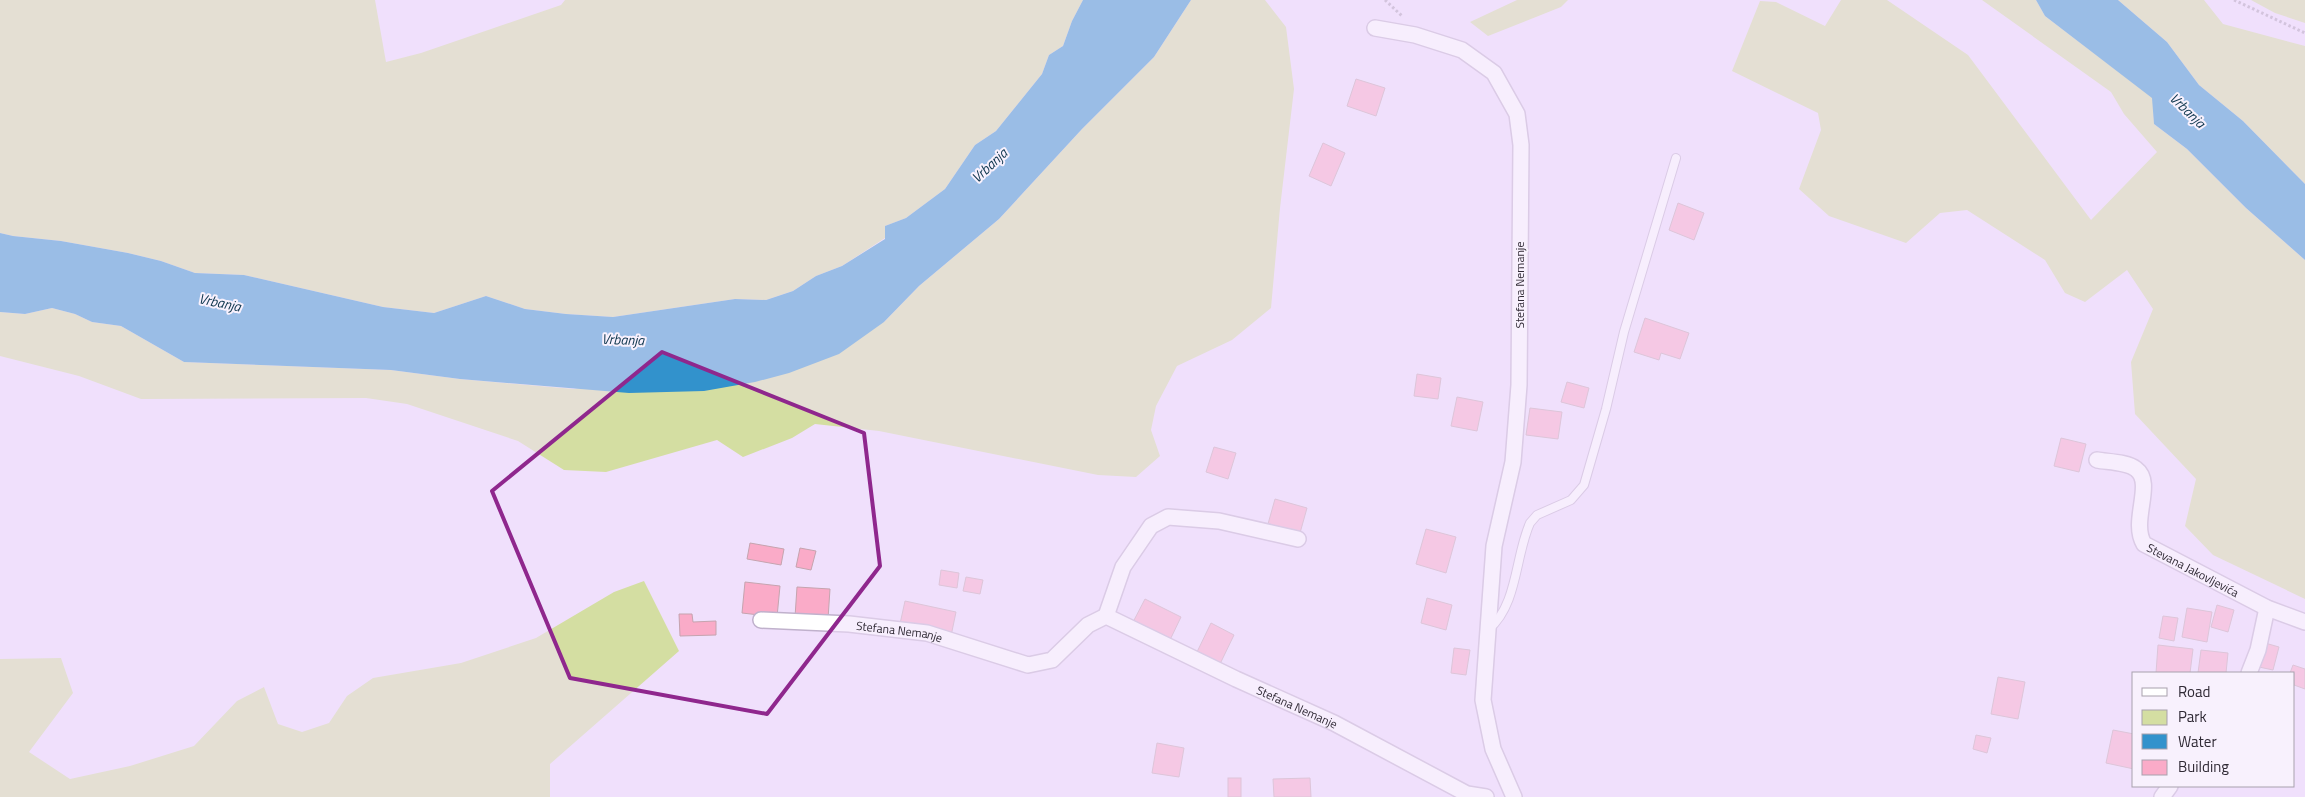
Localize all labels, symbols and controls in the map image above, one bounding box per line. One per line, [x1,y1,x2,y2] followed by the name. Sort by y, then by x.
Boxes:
[2165,88,2211,133] water label: Vrbanja
[966,142,1012,187] water label: Vrbanja
[1510,241,1529,329] street label: Stefana Nemanje
[197,287,244,317] water label: Vrbanja
[601,328,646,350] water label: Vrbanja
[2144,538,2243,601] street label: Stevana Jakovljevića
[855,615,945,647] street label: Stefana Nemanje
[2132,672,2295,787] legend
[1254,680,1341,733] street label: Stefana Nemanje
[2178,680,2210,703] text: Road
[2178,705,2207,728] text: Park
[2178,730,2217,753] text: Water
[2178,755,2229,778] text: Building

